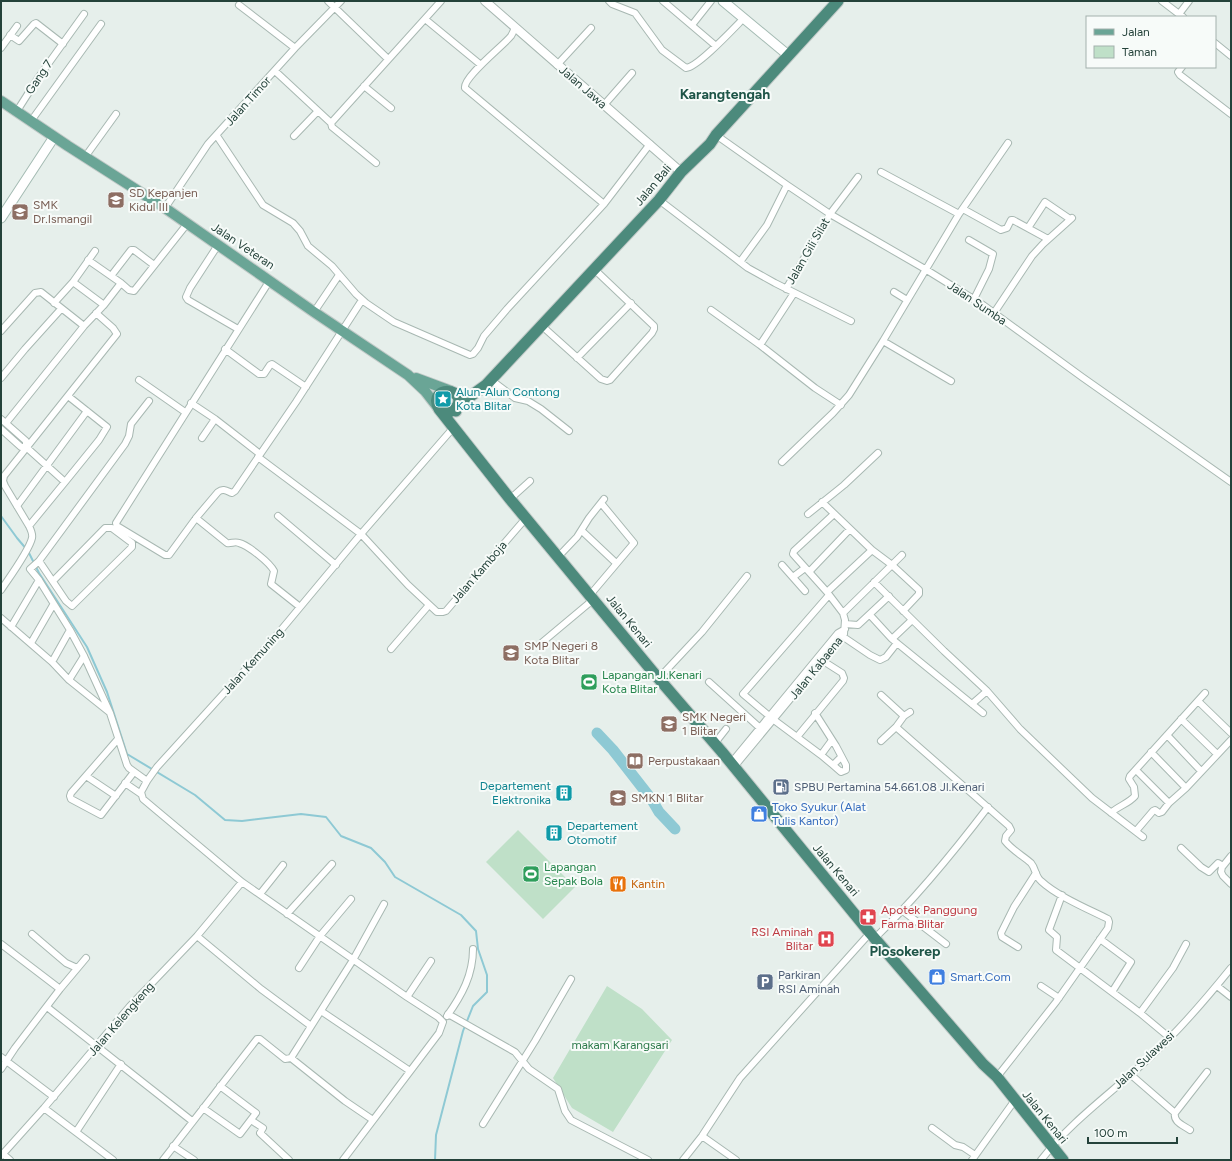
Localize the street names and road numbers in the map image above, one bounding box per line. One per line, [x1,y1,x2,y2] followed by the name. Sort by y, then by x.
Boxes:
[22,57,56,97] street label: Gang 7
[556,63,610,111] street label: Jalan Jawa
[222,74,274,128] street label: Jalan Timor
[632,161,674,209] street label: Jalan Bali
[783,215,833,287] street label: Jalan Gili Silat
[209,220,277,272] street label: Jalan Veteran
[945,278,1009,328] street label: Jalan Sumba
[448,538,510,606] street label: Jalan Kamboja
[603,592,655,650] street label: Jalan Kenari
[219,625,287,697] street label: Jalan Kemuning
[786,634,846,702] street label: Jalan Kabaena
[810,841,862,899] street label: Jalan Kenari
[85,979,157,1059] street label: Jalan Kelengkeng
[1111,1028,1177,1092] street label: Jalan Sulawesi
[1019,1088,1071,1146] street label: Jalan Kenari

